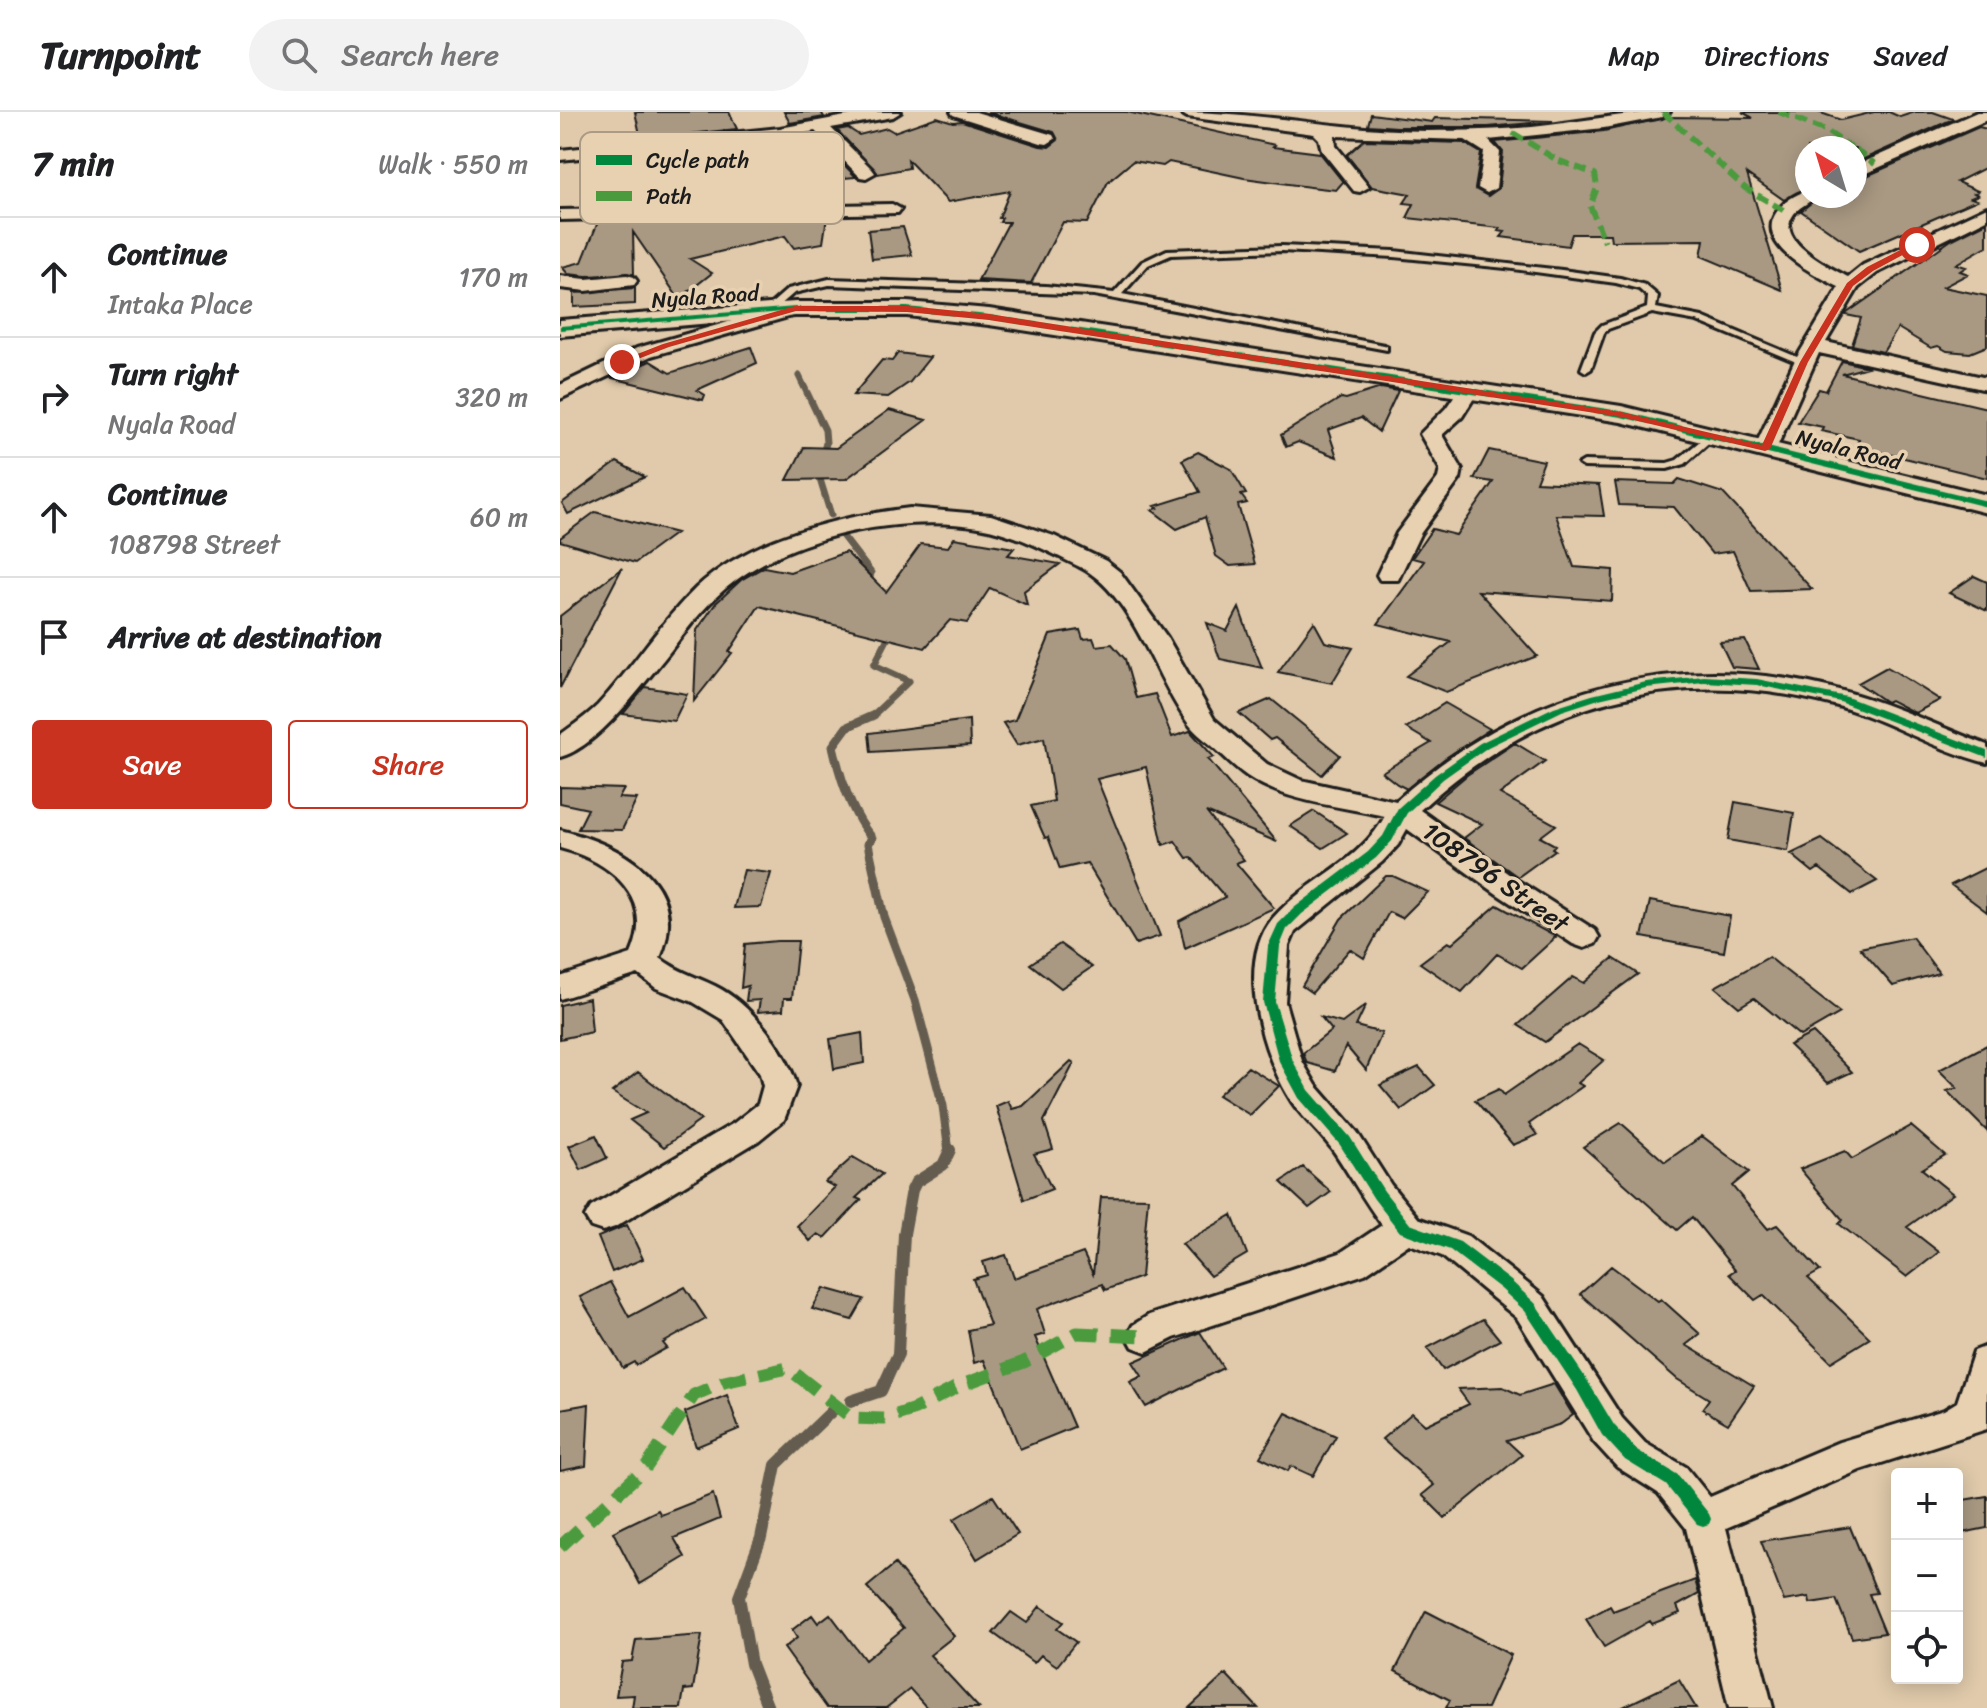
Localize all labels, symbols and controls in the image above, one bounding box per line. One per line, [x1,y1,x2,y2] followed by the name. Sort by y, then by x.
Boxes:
[249,19,809,91] search box
[40,22,201,89] text: Turnpoint
[341,28,499,82] text: Search here
[1608,31,1660,80] text: Map
[1704,31,1829,80] text: Directions
[1873,31,1947,80] text: Saved
[277,33,321,77] icon: search
[580,132,844,224] legend
[32,134,114,194] text: 7 min
[1795,136,1867,208] north arrow
[378,141,528,187] text: Walk · 550 m
[646,141,749,180] text: Cycle path
[646,177,692,216] text: Path
[108,227,227,281] text: Continue
[1899,227,1935,263] route start
[459,254,528,300] text: 170 m
[32,255,76,299] icon: ahead
[650,273,761,320] street label: Nyala Road
[108,281,253,327] text: Intaka Place
[604,344,640,380] route end
[108,347,238,401] text: Turn right
[456,374,528,420] text: 320 m
[32,375,76,419] icon: right
[108,401,235,447] text: Nyala Road
[1792,418,1907,482] street label: Nyala Road
[108,467,227,521] text: Continue
[470,494,528,540] text: 60 m
[32,495,76,539] icon: ahead
[108,521,280,567] text: 108798 Street
[108,610,382,664] text: Arrive at destination
[32,615,76,659] icon: arrive
[32,720,272,809] button: Save
[288,720,528,809] button: Share
[1413,809,1581,946] street label: 108796 Street
[1891,1468,1963,1684] map controls
[1891,1468,1963,1540] button: +
[1891,1540,1963,1612] button: −
[1891,1612,1963,1684] button: locate

